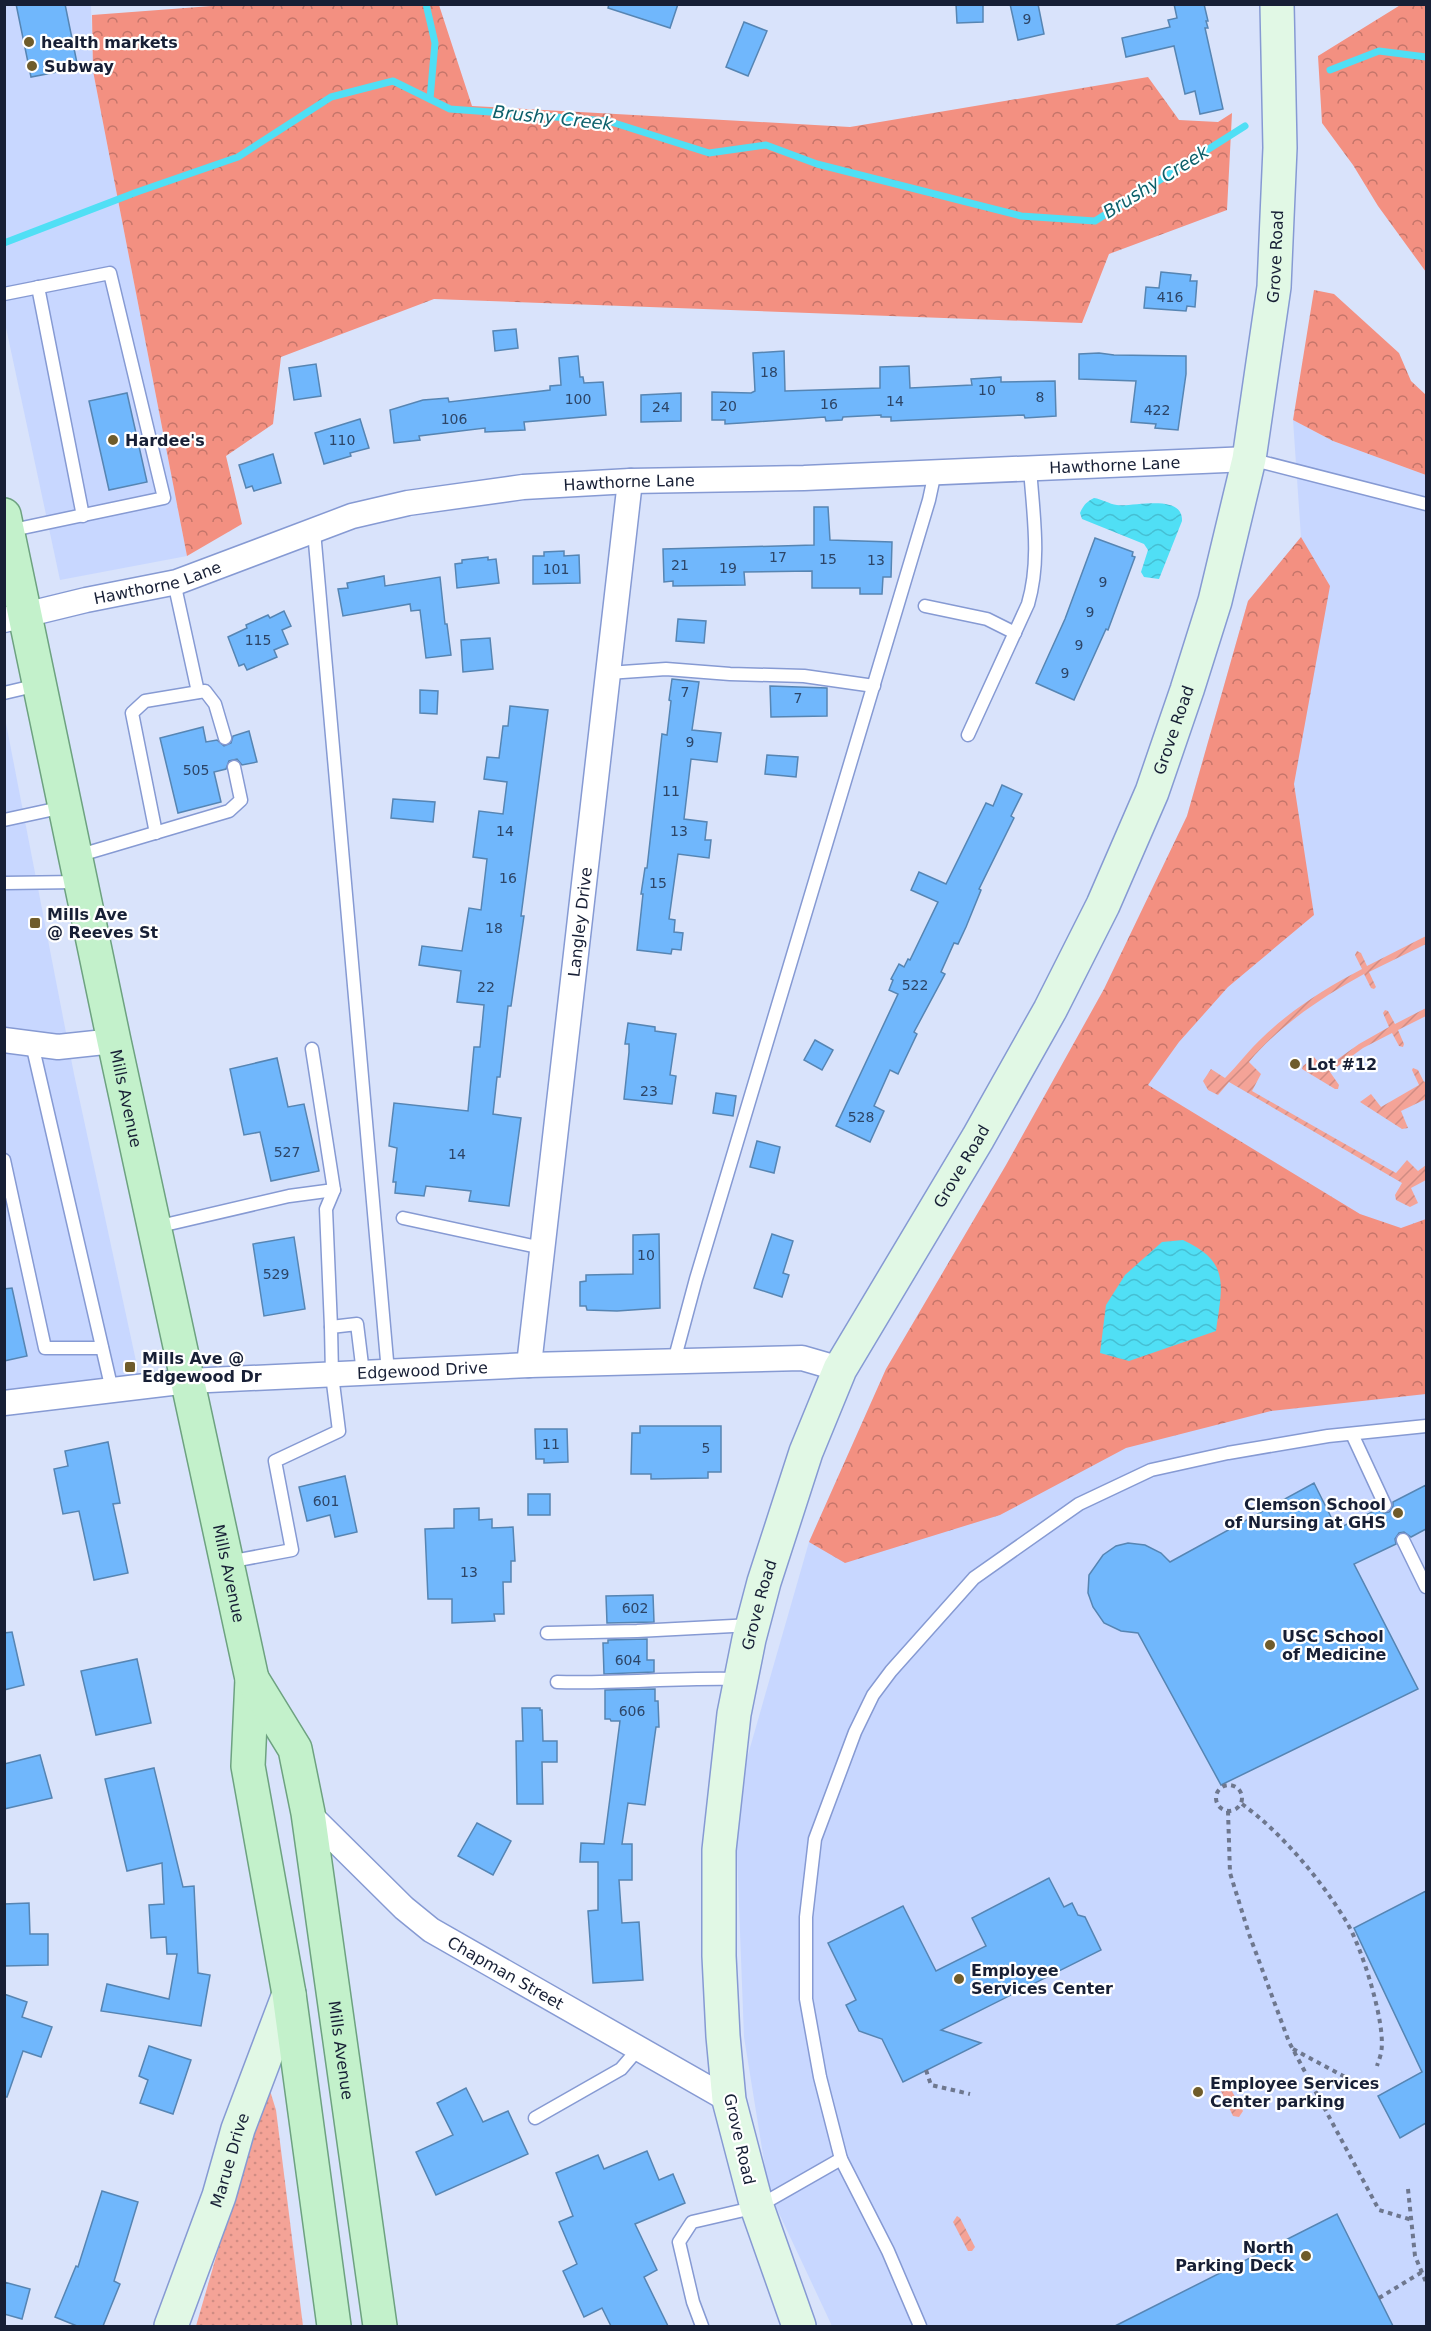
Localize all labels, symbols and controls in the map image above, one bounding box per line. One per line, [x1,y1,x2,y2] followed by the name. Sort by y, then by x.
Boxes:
[1023,11,1031,27] house number: 9
[41,33,178,52] place label: health markets
[22,35,36,49] marker: health markets
[44,57,114,76] place label: Subway
[25,59,39,73] marker: Subway
[492,101,616,134] water label: Brushy Creek
[1099,140,1214,223] water label: Brushy Creek
[1263,210,1287,304] street label: Grove Road
[1157,289,1183,305] house number: 416
[760,364,778,380] house number: 18
[978,382,996,398] house number: 10
[1036,389,1044,405] house number: 8
[565,391,591,407] house number: 100
[886,393,904,409] house number: 14
[820,396,838,412] house number: 16
[719,398,737,414] house number: 20
[652,399,670,415] house number: 24
[1144,402,1170,418] house number: 422
[441,411,467,427] house number: 106
[125,431,205,450] place label: Hardee's
[329,432,355,448] house number: 110
[106,433,120,447] marker: Hardee's
[1049,453,1181,478] street label: Hawthorne Lane
[563,471,695,495] street label: Hawthorne Lane
[769,549,787,565] house number: 17
[819,551,837,567] house number: 15
[867,552,885,568] house number: 13
[92,557,224,608] street label: Hawthorne Lane
[671,557,689,573] house number: 21
[719,560,737,576] house number: 19
[543,561,569,577] house number: 101
[1099,574,1107,590] house number: 9
[1086,604,1094,620] house number: 9
[245,632,271,648] house number: 115
[1075,637,1083,653] house number: 9
[1061,665,1069,681] house number: 9
[1150,683,1198,777] street label: Grove Road
[681,684,689,700] house number: 7
[794,690,802,706] house number: 7
[686,734,694,750] house number: 9
[183,762,209,778] house number: 505
[662,783,680,799] house number: 11
[496,823,514,839] house number: 14
[670,823,688,839] house number: 13
[564,866,596,978] street label: Langley Drive
[499,870,517,886] house number: 16
[649,875,667,891] house number: 15
[47,905,158,942] place label: Mills Ave @ Reeves St
[28,916,42,930] marker: Mills Ave @ Reeves St
[485,920,503,936] house number: 18
[902,977,928,993] house number: 522
[477,979,495,995] house number: 22
[106,1047,146,1149] street label: Mills Avenue
[1307,1055,1377,1074] place label: Lot #12
[1288,1057,1302,1071] marker: Lot #12
[640,1083,658,1099] house number: 23
[848,1109,874,1125] house number: 528
[930,1122,993,1211] street label: Grove Road
[274,1144,300,1160] house number: 527
[448,1146,466,1162] house number: 14
[637,1247,655,1263] house number: 10
[263,1266,289,1282] house number: 529
[142,1349,262,1386] place label: Mills Ave @ Edgewood Dr
[357,1358,488,1383] street label: Edgewood Drive
[123,1360,137,1374] marker: Mills Ave @ Edgewood Dr
[542,1436,560,1452] house number: 11
[702,1440,710,1456] house number: 5
[313,1493,339,1509] house number: 601
[1224,1495,1386,1532] place label: Clemson School of Nursing at GHS
[1391,1506,1405,1520] marker: Clemson School of Nursing at GHS
[209,1523,249,1624] street label: Mills Avenue
[738,1557,781,1652] street label: Grove Road
[460,1564,478,1580] house number: 13
[622,1600,648,1616] house number: 602
[1282,1627,1387,1664] place label: USC School of Medicine
[1263,1638,1277,1652] marker: USC School of Medicine
[615,1652,641,1668] house number: 604
[619,1703,645,1719] house number: 606
[444,1933,567,2014] street label: Chapman Street
[971,1961,1113,1998] place label: Employee Services Center
[952,1972,966,1986] marker: Employee Services Center
[324,1999,357,2101] street label: Mills Avenue
[1210,2074,1379,2111] place label: Employee Services Center parking
[1191,2085,1205,2099] marker: Employee Services Center parking
[720,2092,759,2187] street label: Grove Road
[207,2110,253,2210] street label: Marue Drive
[1175,2238,1294,2275] place label: North Parking Deck
[1299,2249,1313,2263] marker: North Parking Deck

